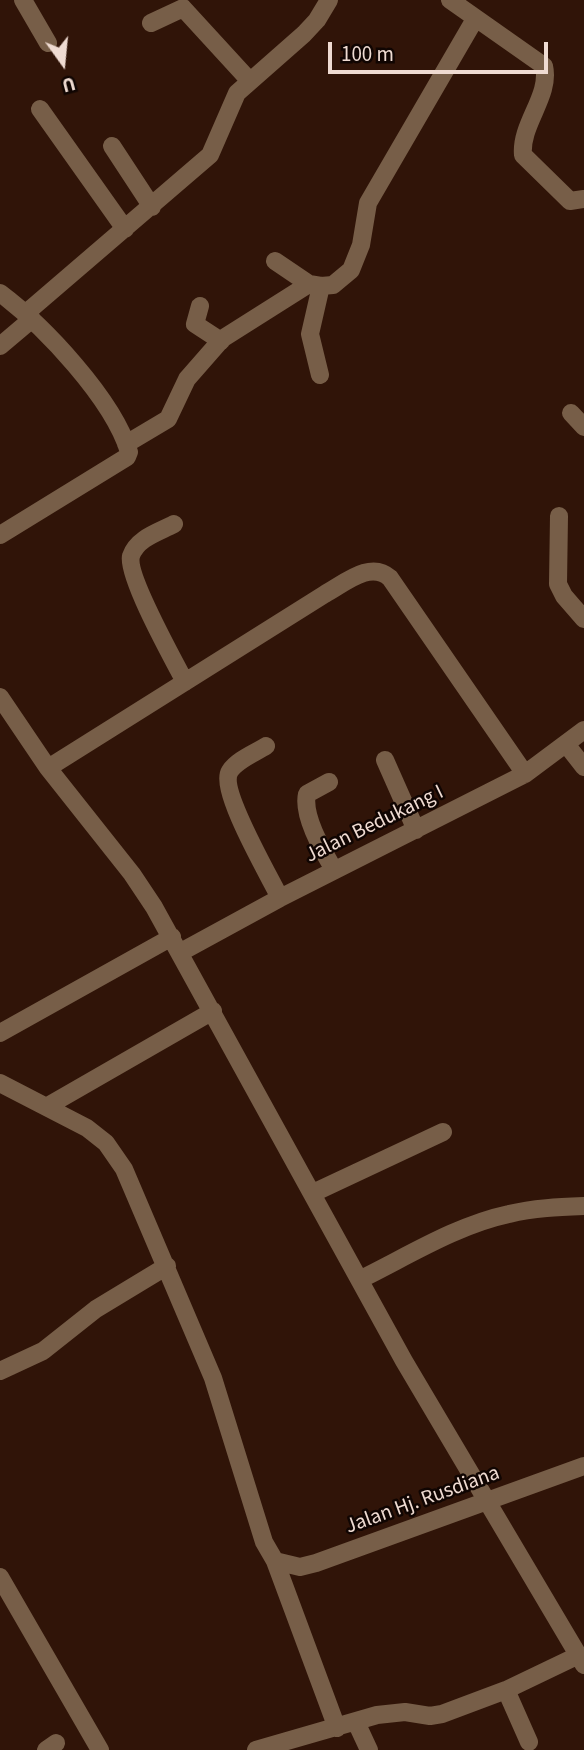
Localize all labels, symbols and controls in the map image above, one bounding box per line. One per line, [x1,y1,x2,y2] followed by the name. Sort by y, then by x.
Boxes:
[28,28,98,98] north arrow
[332,28,552,72] scale bar
[341,39,394,69] text: 100 m
[59,69,78,98] text: U
[302,781,448,869] street label: Jalan Bedukang I
[342,1461,504,1541] street label: Jalan Hj. Rusdiana

